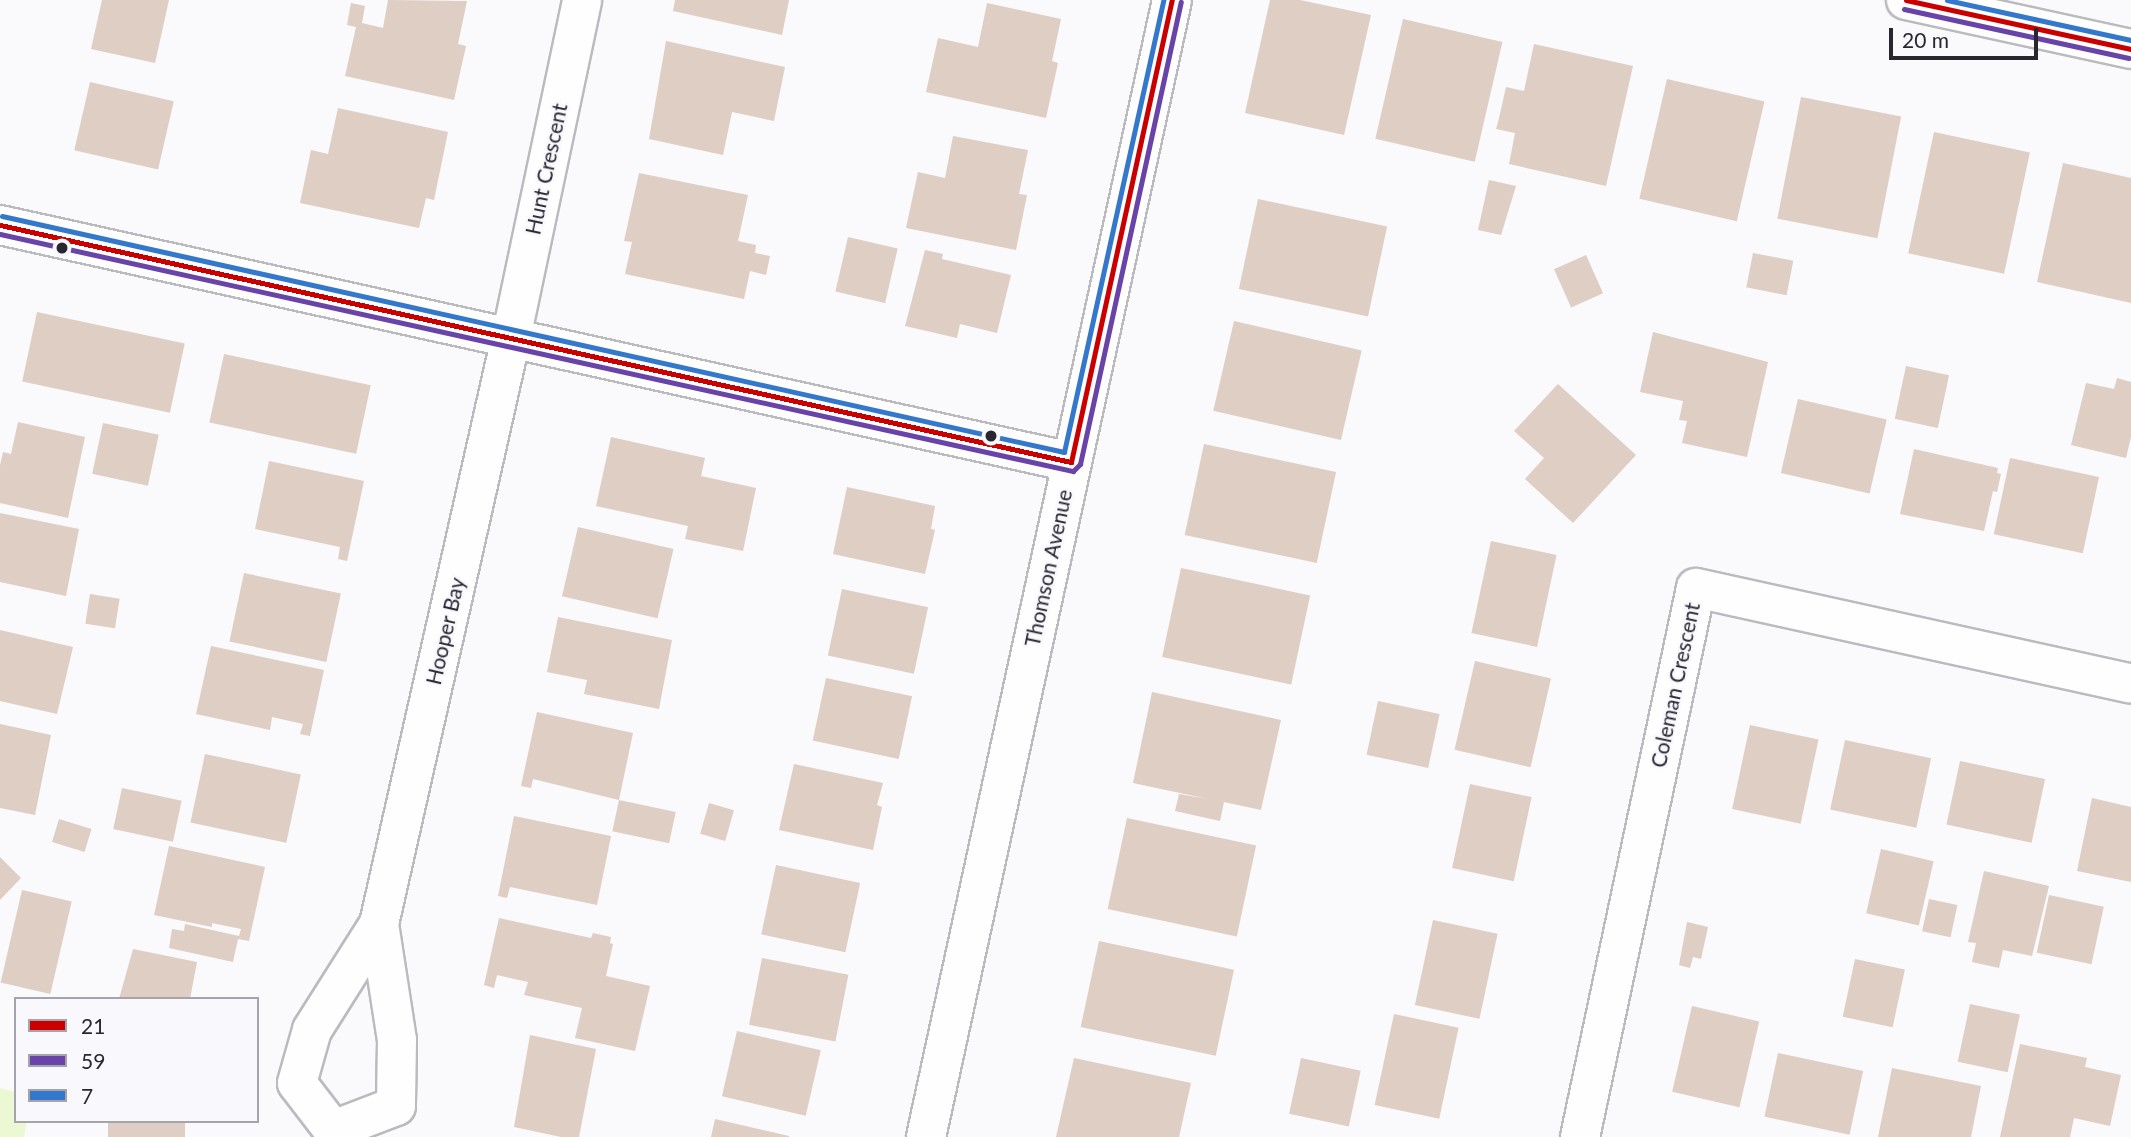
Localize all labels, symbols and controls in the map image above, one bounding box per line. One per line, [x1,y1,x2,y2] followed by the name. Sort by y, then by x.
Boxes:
[1893,14,2042,58] scale bar
[1902,27,1949,52] text: 20 m
[520,101,572,237] street label: Hunt Crescent
[55,241,69,255] unlabelled marker
[984,429,998,443] unlabelled marker
[1019,487,1077,649] street label: Thomson Avenue
[420,575,470,687] street label: Hooper Bay
[1645,600,1705,770] street label: Coleman Crescent
[14,997,259,1123] legend
[81,1013,105,1038] text: 21
[81,1048,105,1073] text: 59
[81,1083,93,1108] text: 7

